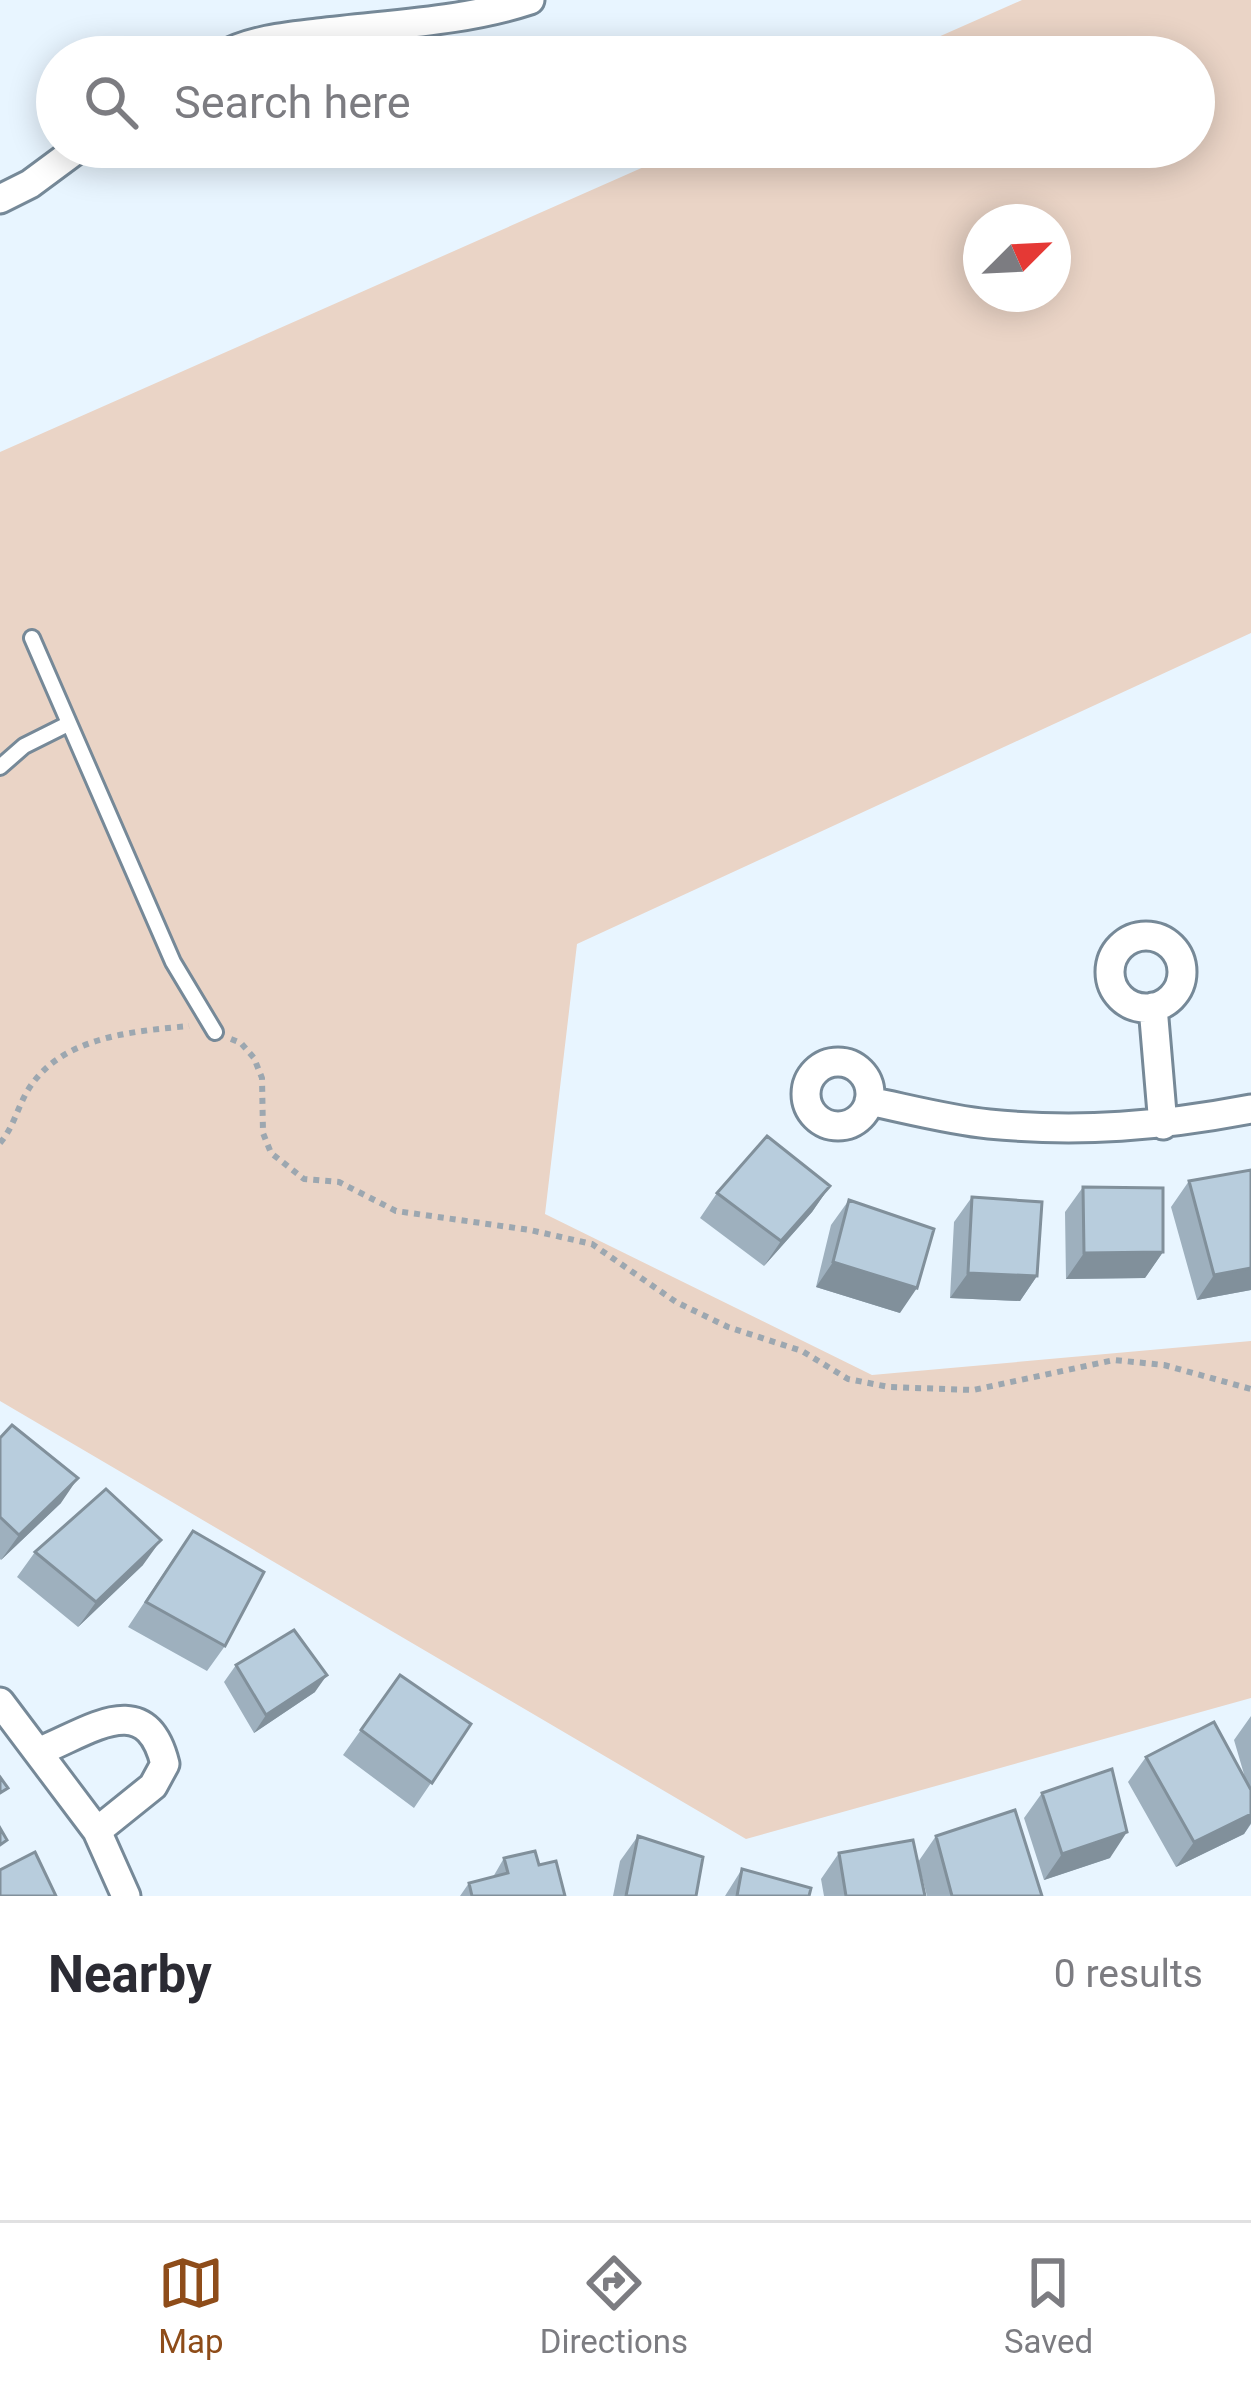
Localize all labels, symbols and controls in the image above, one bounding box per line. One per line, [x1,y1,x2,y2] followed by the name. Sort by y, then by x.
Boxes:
[36,36,1215,168] search box
[78,69,144,135] icon: search
[174,76,411,129] text: Search here
[963,204,1071,312] north arrow
[48,1945,212,2004] text: Nearby
[1054,1951,1203,1997] text: 0 results
[158,2250,224,2361] tab: Map
[540,2250,688,2361] tab: Directions
[1004,2250,1093,2361] tab: Saved

